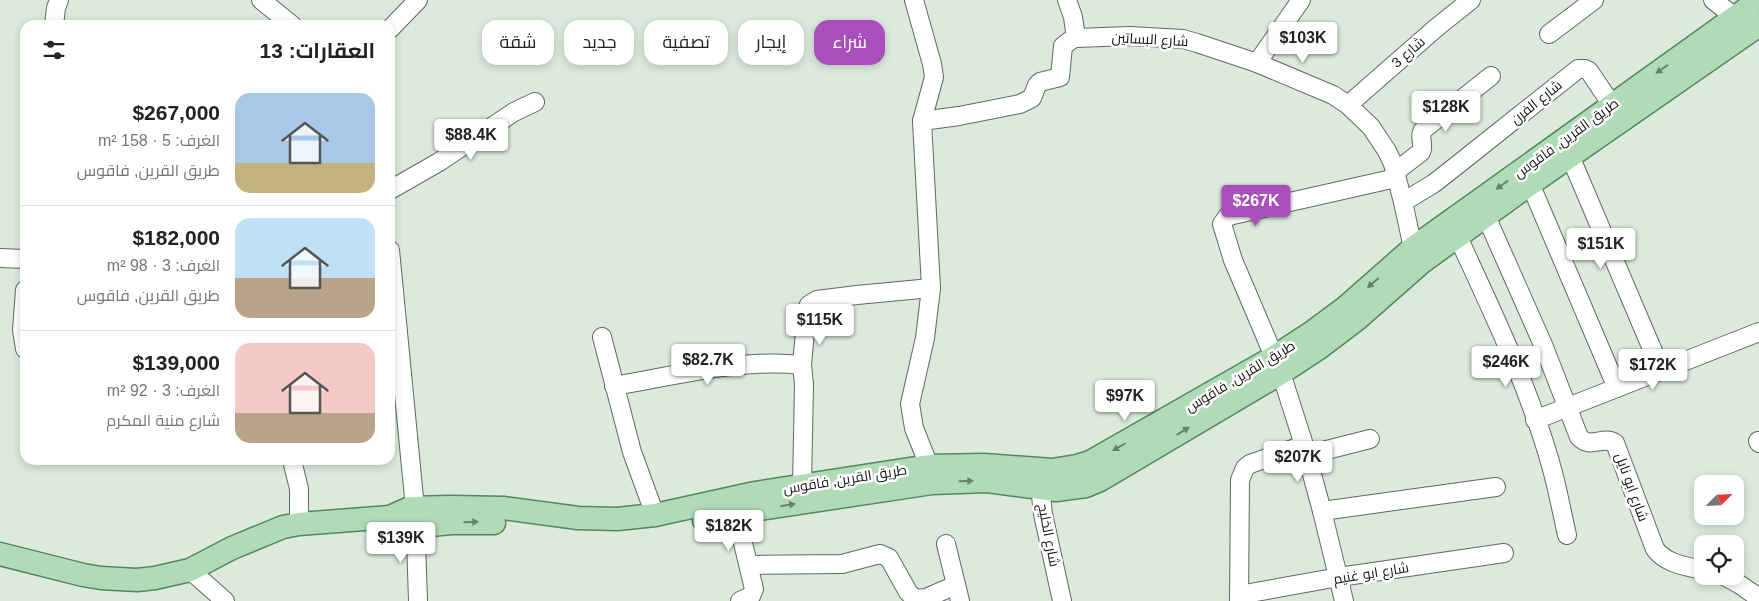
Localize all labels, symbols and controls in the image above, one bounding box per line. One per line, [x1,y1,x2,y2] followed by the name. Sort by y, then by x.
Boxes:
[482,20,554,65] chip: شقة
[564,20,634,65] chip: جديد
[644,20,728,65] chip: تصفية
[738,20,804,65] chip: إيجار
[814,20,885,65] chip: شراء
[1268,22,1338,64] pin: $103K
[1111,29,1189,50] street label: شارع البساتين
[1279,29,1327,46] text: $103K
[1388,33,1429,72] street label: شارع 3
[40,36,68,64] icon: filters
[260,39,375,62] text: العقارات: 13
[1656,64,1669,74] one-way arrow
[1507,77,1565,128] street label: شارع الفرن
[1411,90,1481,133] pin: $128K
[1511,95,1622,182] street label: طريق القرين, فاقوس
[1422,98,1470,115] text: $128K
[132,101,220,124] text: $267,000
[275,113,335,173] icon: home
[430,119,512,161] pin: $88.4K
[445,126,497,143] text: $88.4K
[98,132,220,149] text: الغرف: 5 · 158 m²
[77,162,220,179] text: طريق القرين, فاقوس
[1495,180,1509,190] one-way arrow
[1221,184,1291,227] pin: $267K
[1232,192,1280,209] text: $267K
[132,226,220,249] text: $182,000
[1566,228,1636,270] pin: $151K
[1577,235,1625,252] text: $151K
[275,238,335,298] icon: home
[107,257,220,274] text: الغرف: 3 · 98 m²
[1367,277,1379,288] one-way arrow
[77,287,220,304] text: طريق القرين, فاقوس
[785,304,855,346] pin: $115K
[797,311,843,328] text: $115K
[1182,337,1298,416] street label: طريق القرين, فاقوس
[667,344,749,386] pin: $82.7K
[1471,346,1541,388] pin: $246K
[1618,348,1688,391] pin: $172K
[132,351,220,374] text: $139,000
[682,351,734,368] text: $82.7K
[1482,353,1530,370] text: $246K
[1629,356,1677,373] text: $172K
[275,363,335,423] icon: home
[1095,380,1155,422] pin: $97K
[107,382,220,399] text: الغرف: 3 · 92 m²
[1106,387,1144,404] text: $97K
[106,412,220,429] text: شارع منية المكرم
[1177,426,1190,435] one-way arrow
[1263,440,1333,483] pin: $207K
[1113,442,1126,451] one-way arrow
[1274,448,1322,465] text: $207K
[1611,450,1652,524] street label: شارع ابو نايل
[782,461,908,498] street label: طريق القرين, فاقوس
[1694,475,1744,525] north arrow
[1694,475,1744,585] map controls
[959,477,975,485] one-way arrow
[781,500,797,508] one-way arrow
[1034,502,1063,568] street label: شارع الخليج
[694,510,764,552] pin: $182K
[705,517,753,534] text: $182K
[464,518,480,526] one-way arrow
[366,522,436,564] pin: $139K
[377,529,425,546] text: $139K
[1694,535,1744,585] button: locate
[1332,559,1410,589] street label: شارع ابو غنيم

